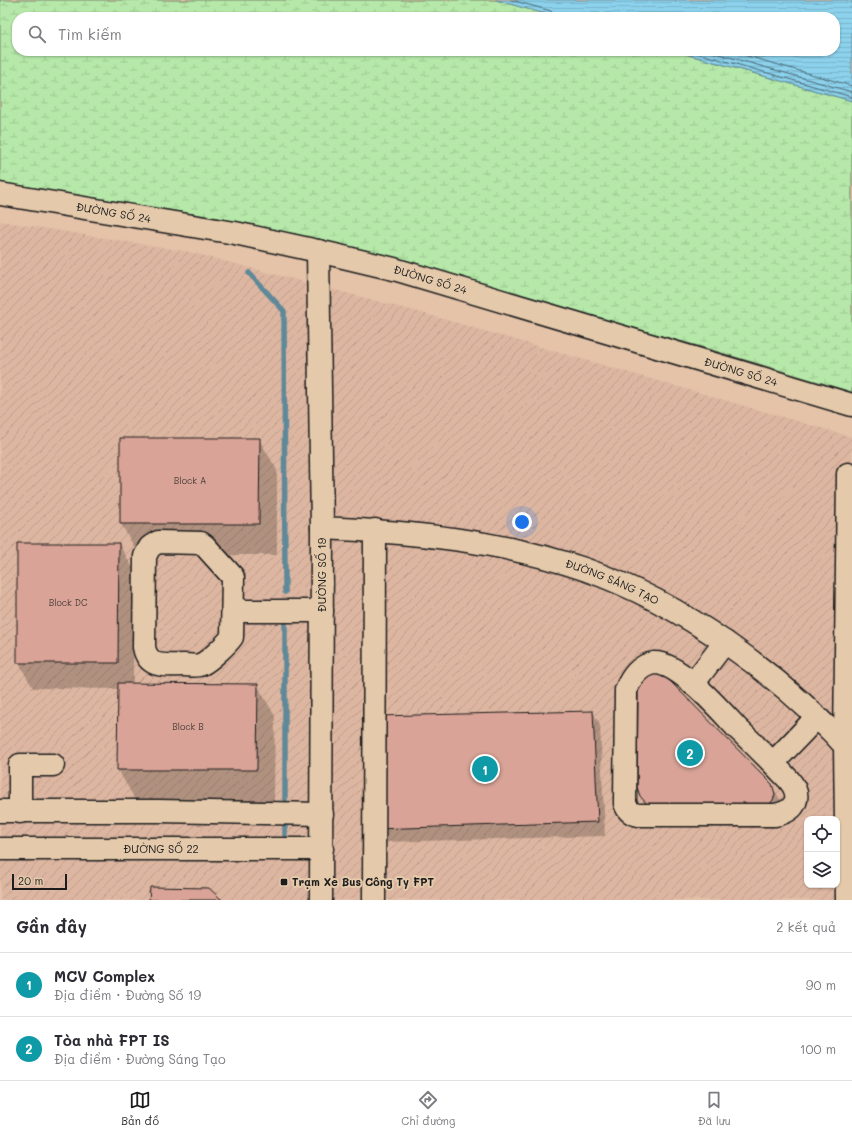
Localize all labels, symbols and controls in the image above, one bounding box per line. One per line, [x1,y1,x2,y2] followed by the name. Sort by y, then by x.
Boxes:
[12,12,840,56] search box
[26,23,48,45] icon: search
[58,24,122,44] text: Tìm kiếm
[75,199,153,226] street label: ĐƯỜNG SỐ 24
[392,261,469,297] street label: ĐƯỜNG SỐ 24
[702,354,780,390] street label: ĐƯỜNG SỐ 24
[174,475,206,486] house number: Block A
[512,512,532,532] your location
[314,537,329,612] street label: ĐƯỜNG SỐ 19
[564,555,662,608] street label: ĐƯỜNG SÁNG TẠO
[49,597,88,608] house number: Block DC
[172,721,204,732] house number: Block B
[677,738,703,768] pin: 2
[472,754,498,784] pin: 1
[804,816,840,888] map controls
[804,816,840,852] button: locate
[123,841,199,856] street label: ĐƯỜNG SỐ 22
[804,852,840,888] button: layers
[12,872,67,891] scale bar
[18,873,43,888] text: 20 m
[292,874,435,889] place label: Trạm Xe Bus Công Ty FPT
[279,877,289,887] marker: Trạm Xe Bus Công Ty FPT
[16,915,87,937] text: Gần đây
[776,918,836,935] text: 2 kết quả
[54,966,155,986] text: MCV Complex
[26,976,32,993] text: 1
[806,976,836,993] text: 90 m
[54,986,201,1003] text: Địa điểm · Đường Số 19
[54,1030,170,1050] text: Tòa nhà FPT IS
[25,1040,33,1057] text: 2
[800,1040,836,1057] text: 100 m
[54,1050,226,1067] text: Địa điểm · Đường Sáng Tạo
[121,1089,159,1128] tab: Bản đồ
[401,1089,455,1128] tab: Chỉ đường
[698,1089,731,1128] tab: Đã lưu

